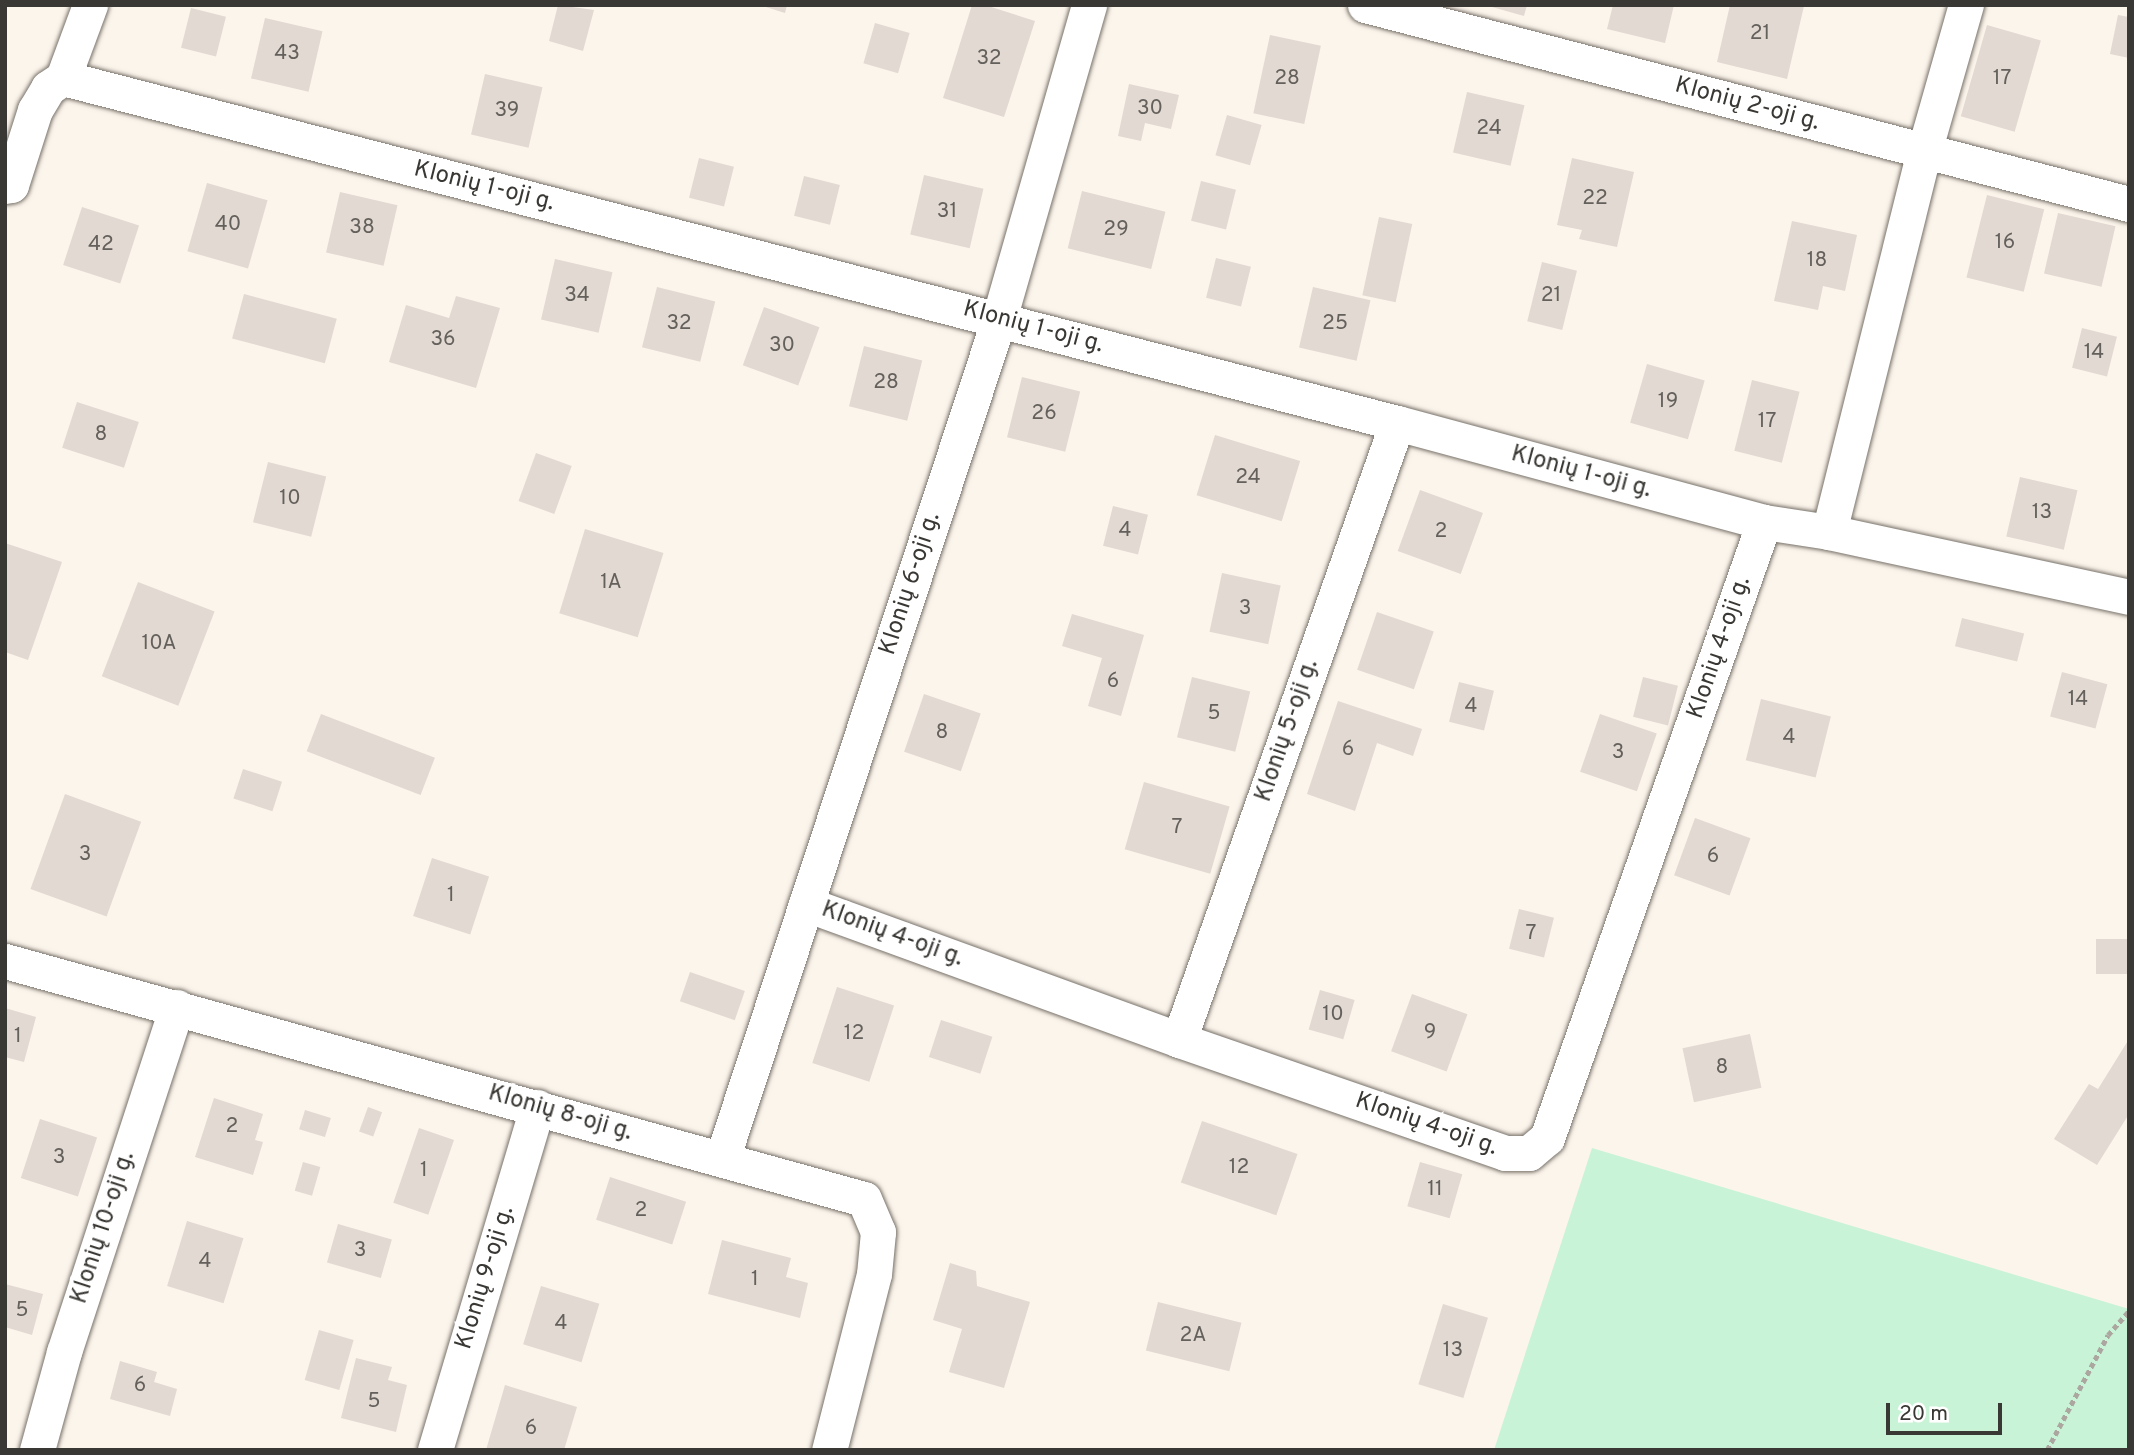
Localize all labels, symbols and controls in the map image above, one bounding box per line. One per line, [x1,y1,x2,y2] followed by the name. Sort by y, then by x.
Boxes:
[1750,21,1770,47] house number: 21
[274,41,300,67] house number: 43
[976,46,1002,72] house number: 32
[1274,66,1300,92] house number: 28
[1993,66,2011,92] house number: 17
[1671,72,1823,138] street label: Klonių 2-oji g.
[1137,96,1163,122] house number: 30
[495,98,519,124] house number: 39
[1476,116,1502,142] house number: 24
[411,156,557,218] street label: Klonių 1-oji g.
[1582,186,1608,212] house number: 22
[937,199,957,225] house number: 31
[215,212,241,238] house number: 40
[349,215,375,241] house number: 38
[1103,217,1129,243] house number: 29
[1995,230,2015,256] house number: 16
[88,232,114,258] house number: 42
[1807,248,1827,274] house number: 18
[564,283,590,309] house number: 34
[1541,283,1561,309] house number: 21
[960,295,1106,361] street label: Klonių 1-oji g.
[666,311,692,337] house number: 32
[1322,311,1348,337] house number: 25
[430,327,456,353] house number: 36
[769,333,795,359] house number: 30
[2084,340,2104,366] house number: 14
[873,370,899,396] house number: 28
[1658,389,1678,415] house number: 19
[1031,401,1057,427] house number: 26
[1758,409,1776,435] house number: 17
[95,422,107,448] house number: 8
[1508,440,1654,506] street label: Klonių 1-oji g.
[1235,465,1261,491] house number: 24
[279,486,301,512] house number: 10
[2032,500,2052,526] house number: 13
[874,509,948,659] street label: Klonių 6-oji g.
[1118,518,1132,544] house number: 4
[1435,519,1447,545] house number: 2
[600,570,622,596] house number: 1A
[1682,573,1758,723] street label: Klonių 4-oji g.
[1239,596,1251,622] house number: 3
[142,631,176,657] house number: 10A
[1250,656,1326,806] street label: Klonių 5-oji g.
[1107,669,1119,695] house number: 6
[2068,687,2088,713] house number: 14
[1464,694,1478,720] house number: 4
[1207,701,1221,727] house number: 5
[936,720,948,746] house number: 8
[1782,725,1796,751] house number: 4
[1342,737,1354,763] house number: 6
[1612,740,1624,766] house number: 3
[1172,815,1182,841] house number: 7
[79,842,91,868] house number: 3
[1707,844,1719,870] house number: 6
[447,883,455,909] house number: 1
[817,896,967,974] street label: Klonių 4-oji g.
[1526,921,1536,947] house number: 7
[1322,1002,1344,1028] house number: 10
[1424,1020,1436,1046] house number: 9
[844,1021,864,1047] house number: 12
[14,1024,22,1050] house number: 1
[1716,1055,1728,1081] house number: 8
[485,1080,635,1148] street label: Klonių 8-oji g.
[1351,1087,1501,1163] street label: Klonių 4-oji g.
[226,1114,238,1140] house number: 2
[53,1145,65,1171] house number: 3
[66,1148,142,1308] street label: Klonių 10-oji g.
[1229,1155,1249,1181] house number: 12
[420,1158,428,1184] house number: 1
[1427,1177,1443,1203] house number: 11
[635,1198,647,1224] house number: 2
[451,1203,521,1353] street label: Klonių 9-oji g.
[354,1238,366,1264] house number: 3
[198,1249,212,1275] house number: 4
[751,1267,759,1293] house number: 1
[15,1298,29,1324] house number: 5
[554,1311,568,1337] house number: 4
[1179,1323,1207,1349] house number: 2A
[1443,1338,1463,1364] house number: 13
[134,1373,146,1399] house number: 6
[1889,1388,2004,1432] scale bar
[367,1389,381,1415] house number: 5
[1899,1401,1948,1428] text: 20 m
[525,1416,537,1442] house number: 6

